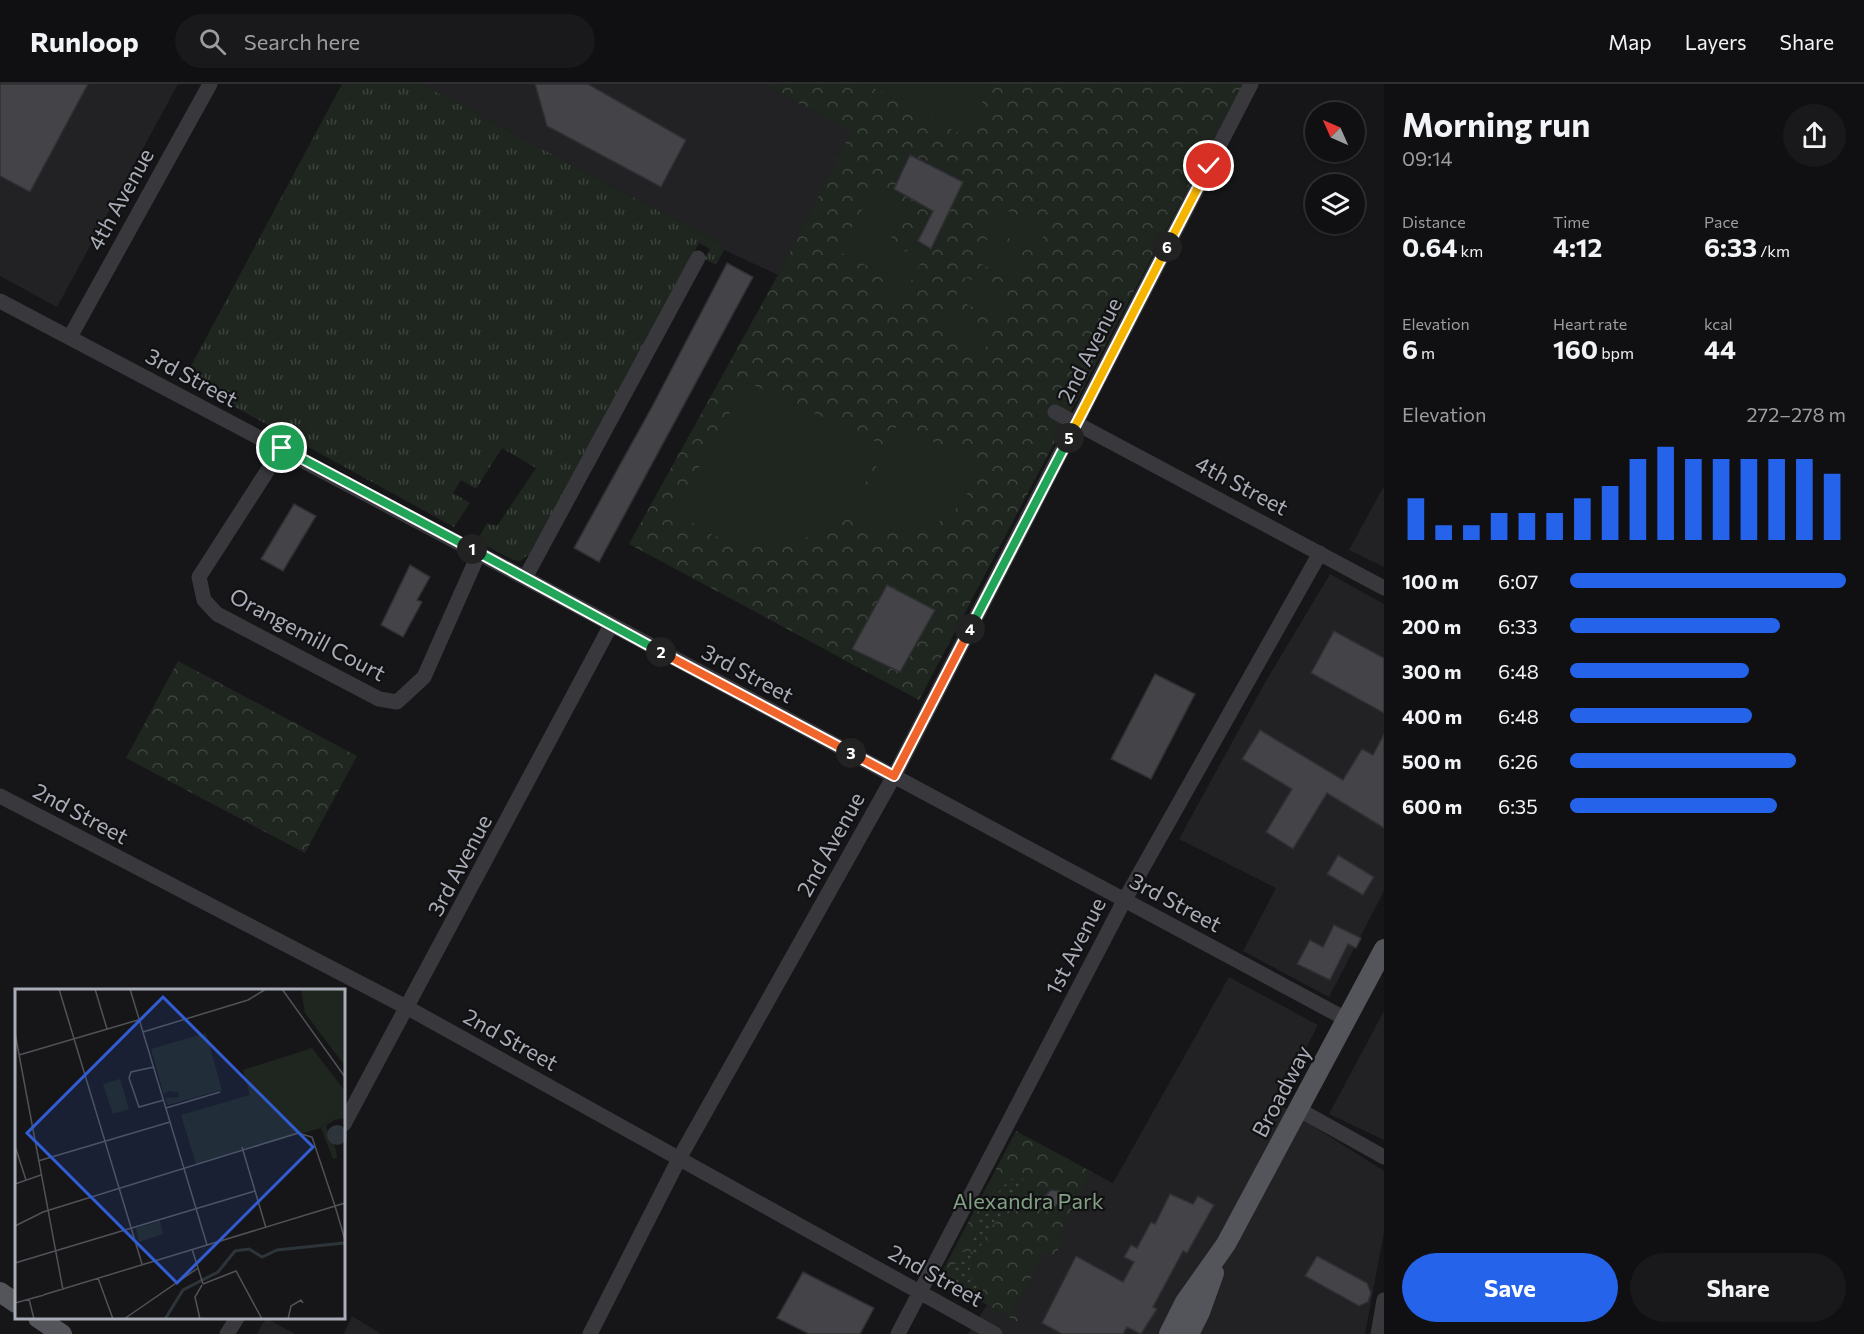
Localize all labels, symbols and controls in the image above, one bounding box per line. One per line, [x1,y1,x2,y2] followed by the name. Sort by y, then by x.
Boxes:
[175,14,595,68] search box
[30,24,139,58] text: Runloop
[196,25,229,58] icon: search
[244,28,360,55] text: Search here
[1608,29,1652,54] text: Map
[1685,29,1747,54] text: Layers
[1780,29,1834,54] text: Share
[1305,102,1365,162] north arrow
[1305,102,1365,234] map controls
[1402,103,1590,144] text: Morning run
[1783,104,1846,167] button: share
[1183,140,1234,191] pin
[81,143,159,255] street label: 4th Avenue
[1402,146,1452,170] text: 09:14
[1192,149,1225,182] icon: check
[1305,174,1365,234] button: layers
[1402,212,1466,231] text: Distance
[1553,212,1590,231] text: Time
[1704,212,1739,231] text: Pace
[1402,231,1457,262] text: 0.64
[1553,231,1602,262] text: 4:12
[1704,231,1757,262] text: 6:33
[1152,232,1182,262] pin: 6
[1162,237,1172,256] text: 6
[1457,241,1483,260] text: km
[1757,241,1790,260] text: /km
[1051,293,1127,407] street label: 2nd Avenue
[1402,314,1470,333] text: Elevation
[1553,314,1627,333] text: Heart rate
[1704,314,1733,333] text: kcal
[1402,333,1418,364] text: 6
[1553,333,1598,364] text: 160
[1704,333,1736,364] text: 44
[141,342,243,412] street label: 3rd Street
[1418,343,1435,362] text: m
[1598,343,1634,362] text: bpm
[1402,402,1487,426] text: Elevation
[1747,402,1846,426] text: 272–278 m
[256,422,307,473] pin
[1054,423,1084,453] pin: 5
[1064,428,1074,447] text: 5
[265,431,298,464] icon: arrive
[1191,449,1293,521] street label: 4th Street
[457,534,487,564] pin: 1
[468,539,476,558] text: 1
[1402,569,1459,593] text: 100 m
[1498,569,1538,593] text: 6:07
[226,582,390,686] street label: Orangemill Court
[955,614,985,644] pin: 4
[1402,614,1461,638] text: 200 m
[1498,614,1538,638] text: 6:33
[965,619,975,638] text: 4
[646,637,676,667] pin: 2
[697,638,799,708] street label: 3rd Street
[656,642,666,661] text: 2
[1402,659,1462,683] text: 300 m
[1498,659,1539,683] text: 6:48
[1402,704,1462,728] text: 400 m
[1498,704,1539,728] text: 6:48
[836,738,866,768] pin: 3
[846,743,856,762] text: 3
[1402,749,1462,773] text: 500 m
[1498,749,1538,773] text: 6:26
[29,777,133,849] street label: 2nd Street
[790,787,870,901] street label: 2nd Avenue
[1402,794,1462,818] text: 600 m
[1498,794,1538,818] text: 6:35
[421,810,497,920] street label: 3rd Avenue
[1125,867,1227,937] street label: 3rd Street
[1039,893,1111,999] street label: 1st Avenue
[15,989,345,1319] inset map
[459,1002,563,1076] street label: 2nd Street
[1246,1041,1316,1141] street label: Broadway
[952,1187,1104,1214] park label: Alexandra Park
[884,1238,988,1312] street label: 2nd Street
[1402,1253,1618,1322] button: Save
[1630,1253,1846,1322] button: Share

